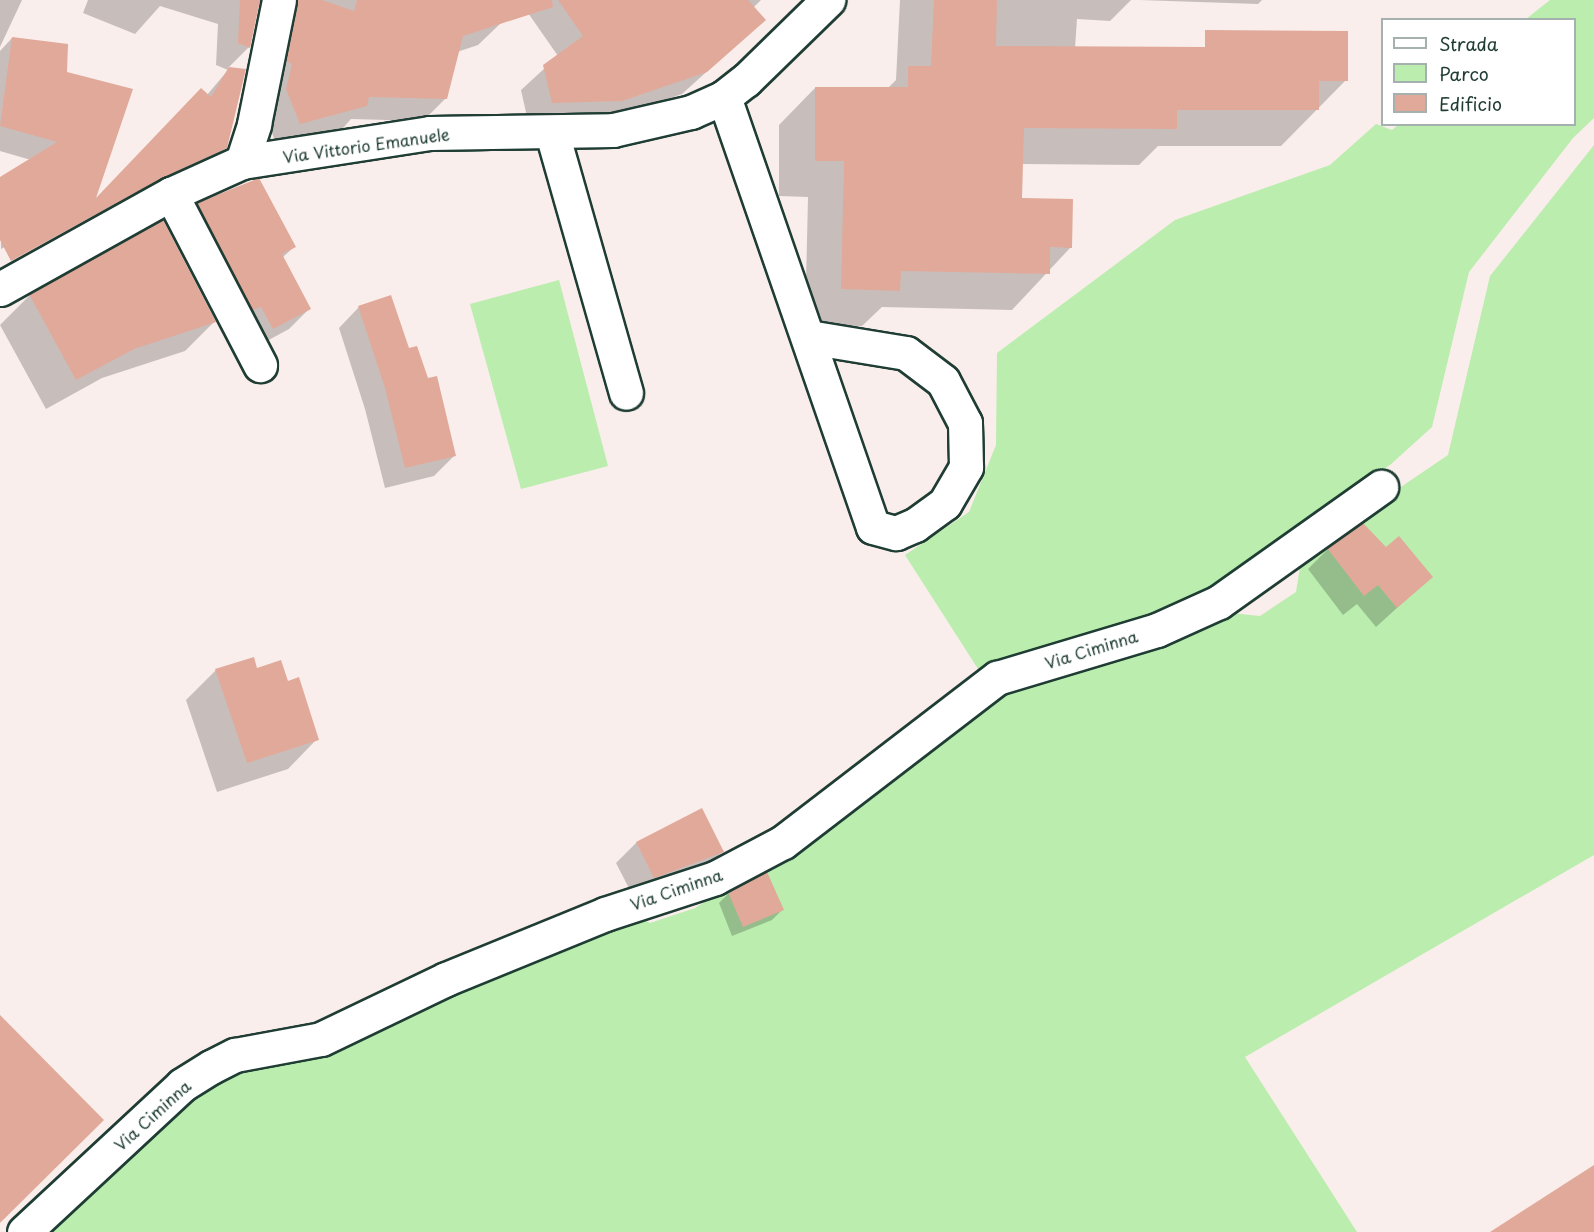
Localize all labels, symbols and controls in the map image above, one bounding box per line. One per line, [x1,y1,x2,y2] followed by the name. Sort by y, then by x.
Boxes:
[1381,18,1576,126] legend
[1439,30,1498,57] text: Strada
[1439,60,1489,87] text: Parco
[1439,90,1502,117] text: Edificio
[282,124,450,166] street label: Via Vittorio Emanuele
[1043,626,1139,672] street label: Via Ciminna
[628,864,724,914] street label: Via Ciminna
[110,1076,194,1154] street label: Via Ciminna

